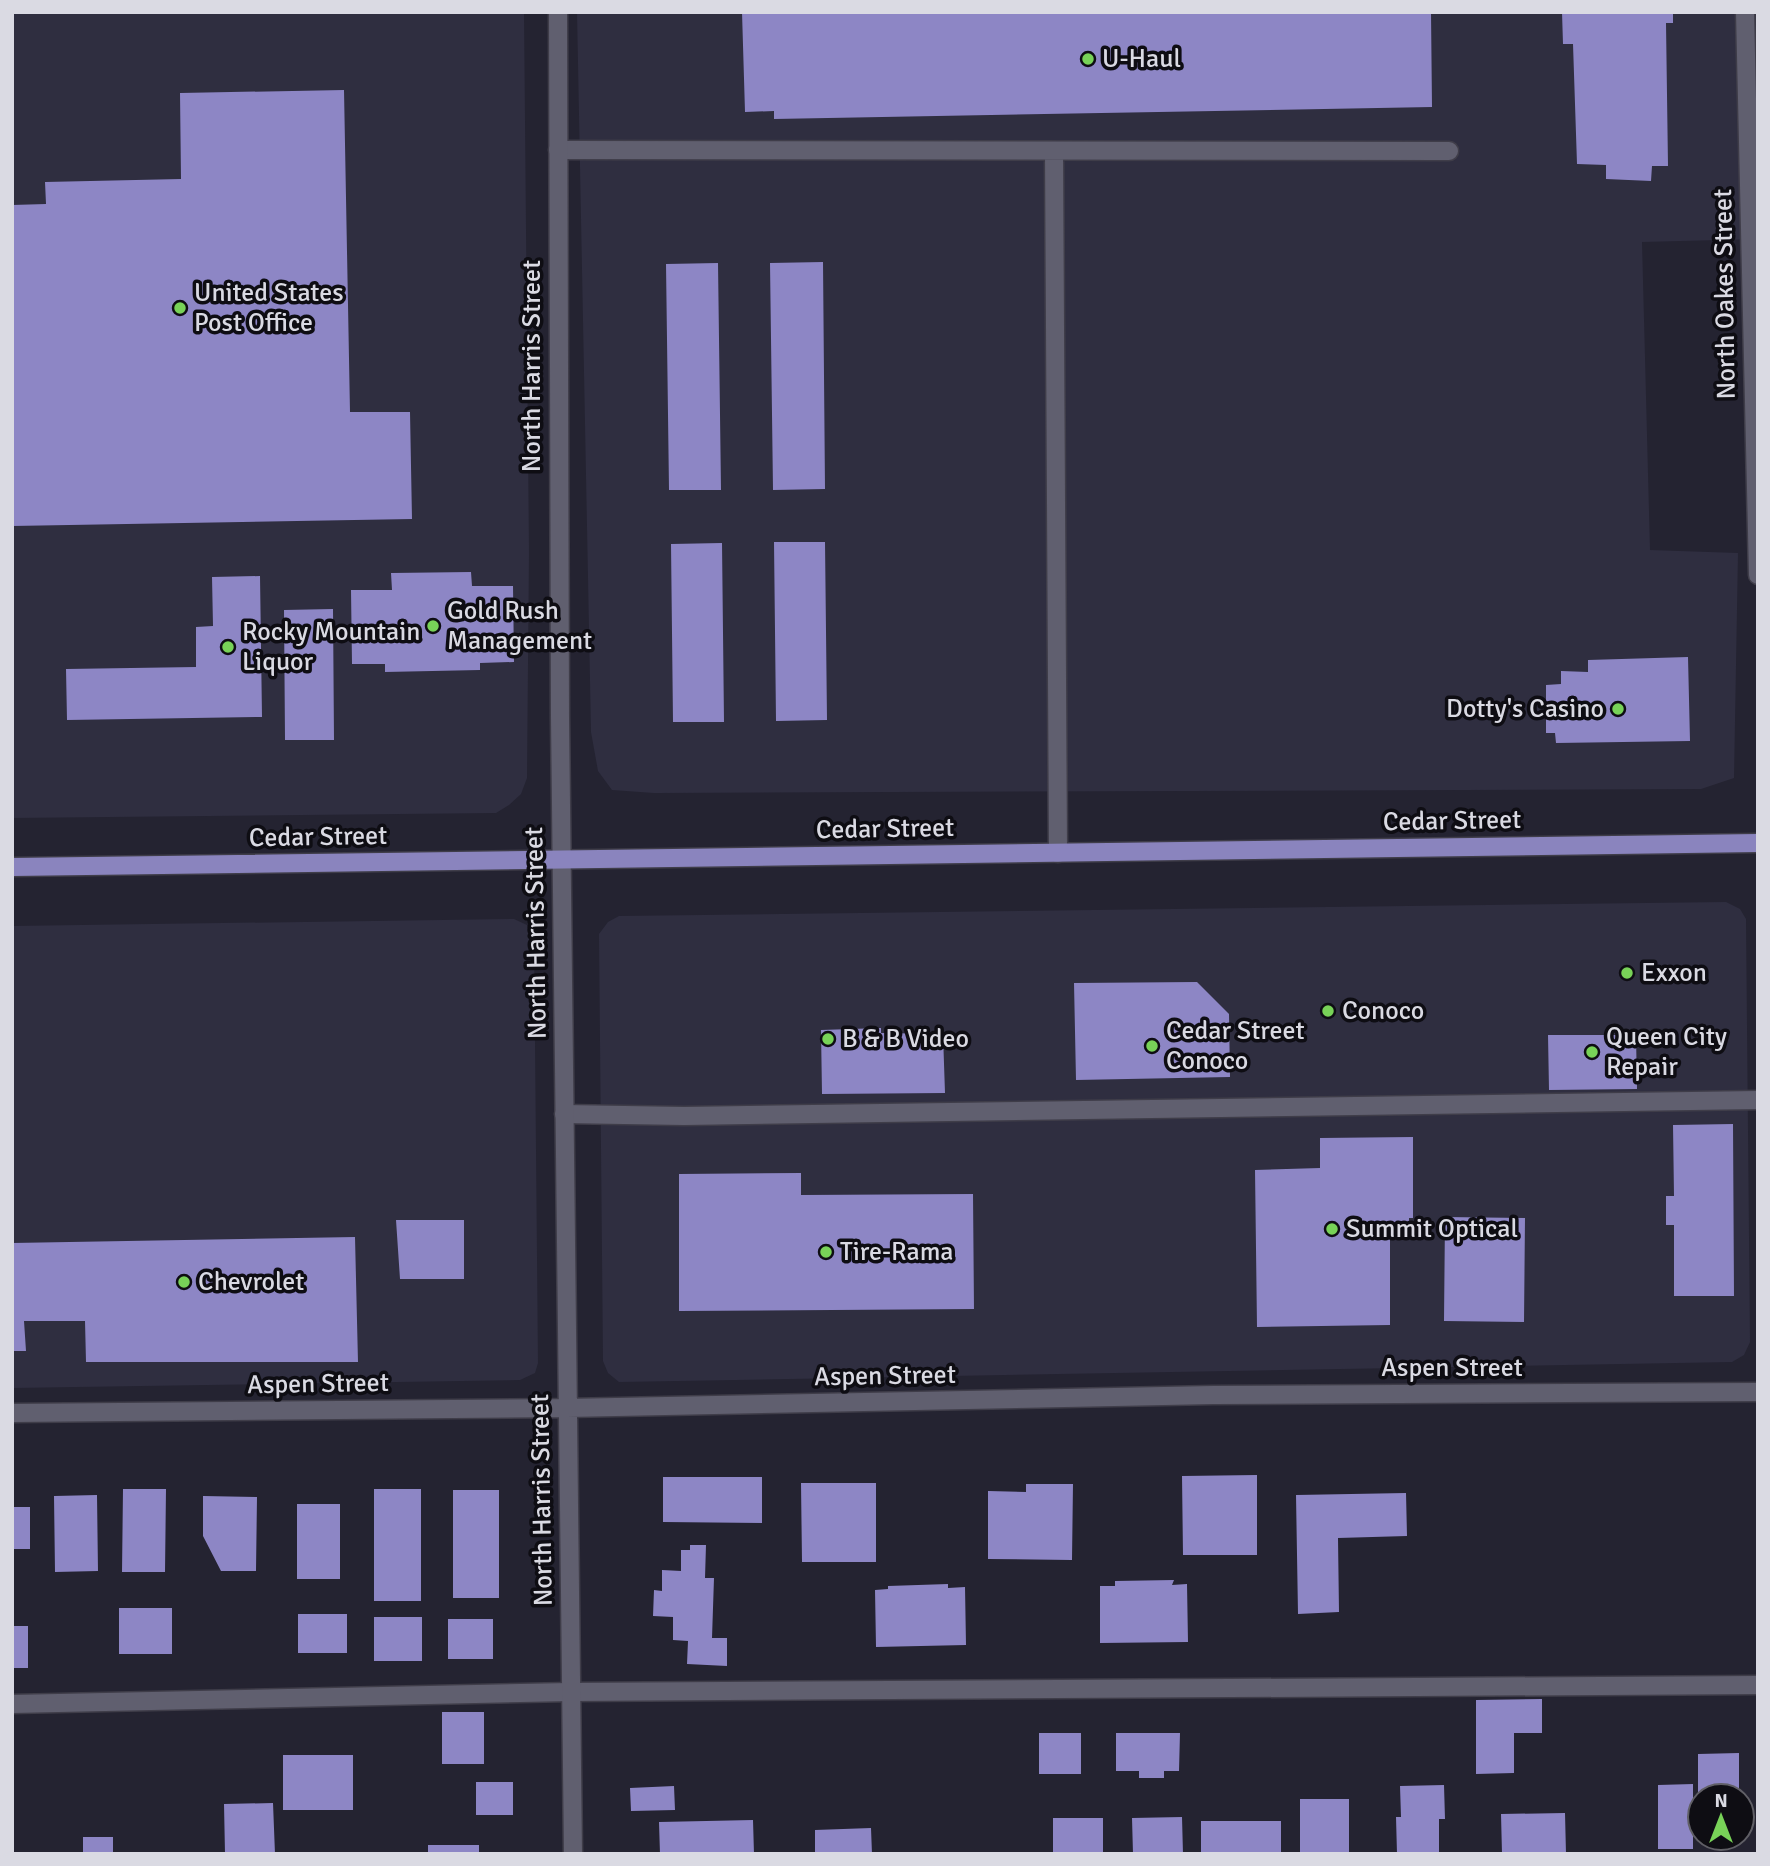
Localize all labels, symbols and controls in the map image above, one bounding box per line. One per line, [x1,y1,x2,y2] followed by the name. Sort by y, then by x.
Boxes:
[1102,43,1181,75] place label: U-Haul
[1080,51,1096,67] marker: U-Haul
[1707,188,1743,400] street label: North Oakes Street
[516,260,548,472] street label: North Harris Street
[194,277,344,339] place label: United States Post Office
[172,300,188,316] marker: United States Post Office
[447,595,592,657] place label: Gold Rush Management
[242,616,420,678] place label: Rocky Mountain Liquor
[425,618,441,634] marker: Gold Rush Management
[220,639,236,655] marker: Rocky Mountain Liquor
[1446,693,1604,725] place label: Dotty's Casino
[1610,701,1626,717] marker: Dotty's Casino
[1382,804,1522,838] street label: Cedar Street
[815,812,955,846] street label: Cedar Street
[248,820,388,854] street label: Cedar Street
[518,827,554,1039] street label: North Harris Street
[1641,957,1707,989] place label: Exxon
[1619,965,1635,981] marker: Exxon
[1342,995,1424,1027] place label: Conoco
[1320,1003,1336,1019] marker: Conoco
[1166,1015,1305,1077] place label: Cedar Street Conoco
[1606,1021,1727,1083] place label: Queen City Repair
[842,1023,969,1055] place label: B & B Video
[820,1031,836,1047] marker: B & B Video
[1144,1038,1160,1054] marker: Cedar Street Conoco
[1584,1044,1600,1060] marker: Queen City Repair
[1346,1213,1518,1245] place label: Summit Optical
[1324,1221,1340,1237] marker: Summit Optical
[840,1236,954,1268] place label: Tire-Rama
[818,1244,834,1260] marker: Tire-Rama
[198,1266,304,1298] place label: Chevrolet
[176,1274,192,1290] marker: Chevrolet
[1381,1352,1523,1384] street label: Aspen Street
[814,1359,956,1393] street label: Aspen Street
[247,1367,389,1401] street label: Aspen Street
[524,1394,560,1606] street label: North Harris Street
[1686,1782,1756,1852] north arrow
[1714,1789,1728,1813] text: N

